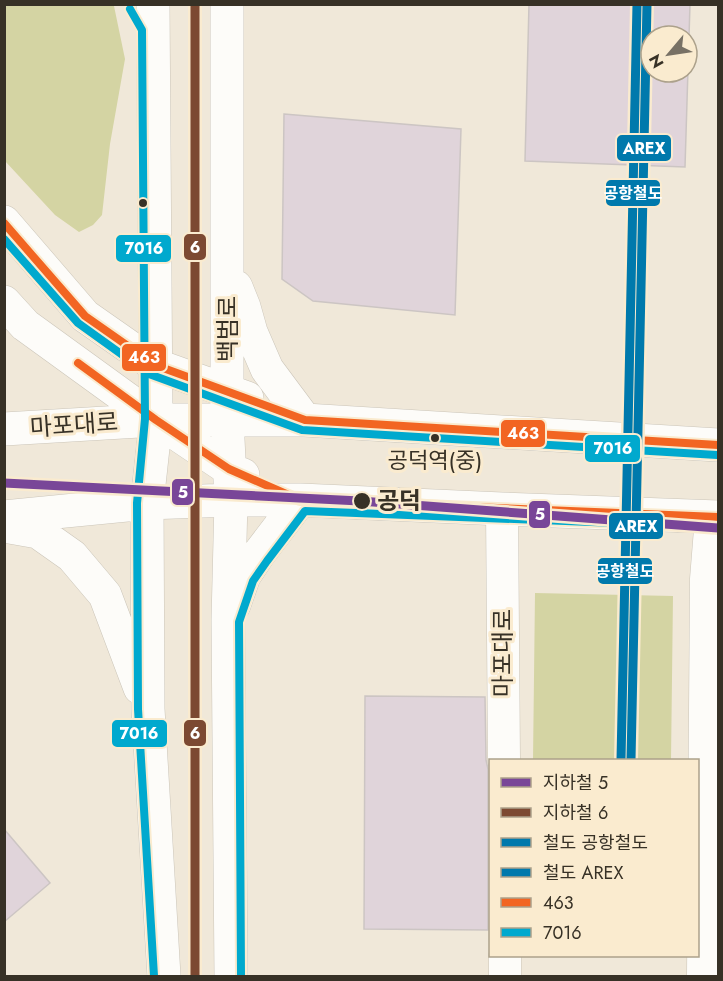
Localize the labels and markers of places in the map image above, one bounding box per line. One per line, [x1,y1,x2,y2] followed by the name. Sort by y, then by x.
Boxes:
[137,197,149,209] unlabelled marker
[429,432,441,444] marker: 공덕역(중)
[388,444,482,476] place label: 공덕역(중)
[377,483,421,518] place label: 공덕
[352,491,372,511] marker: 공덕

